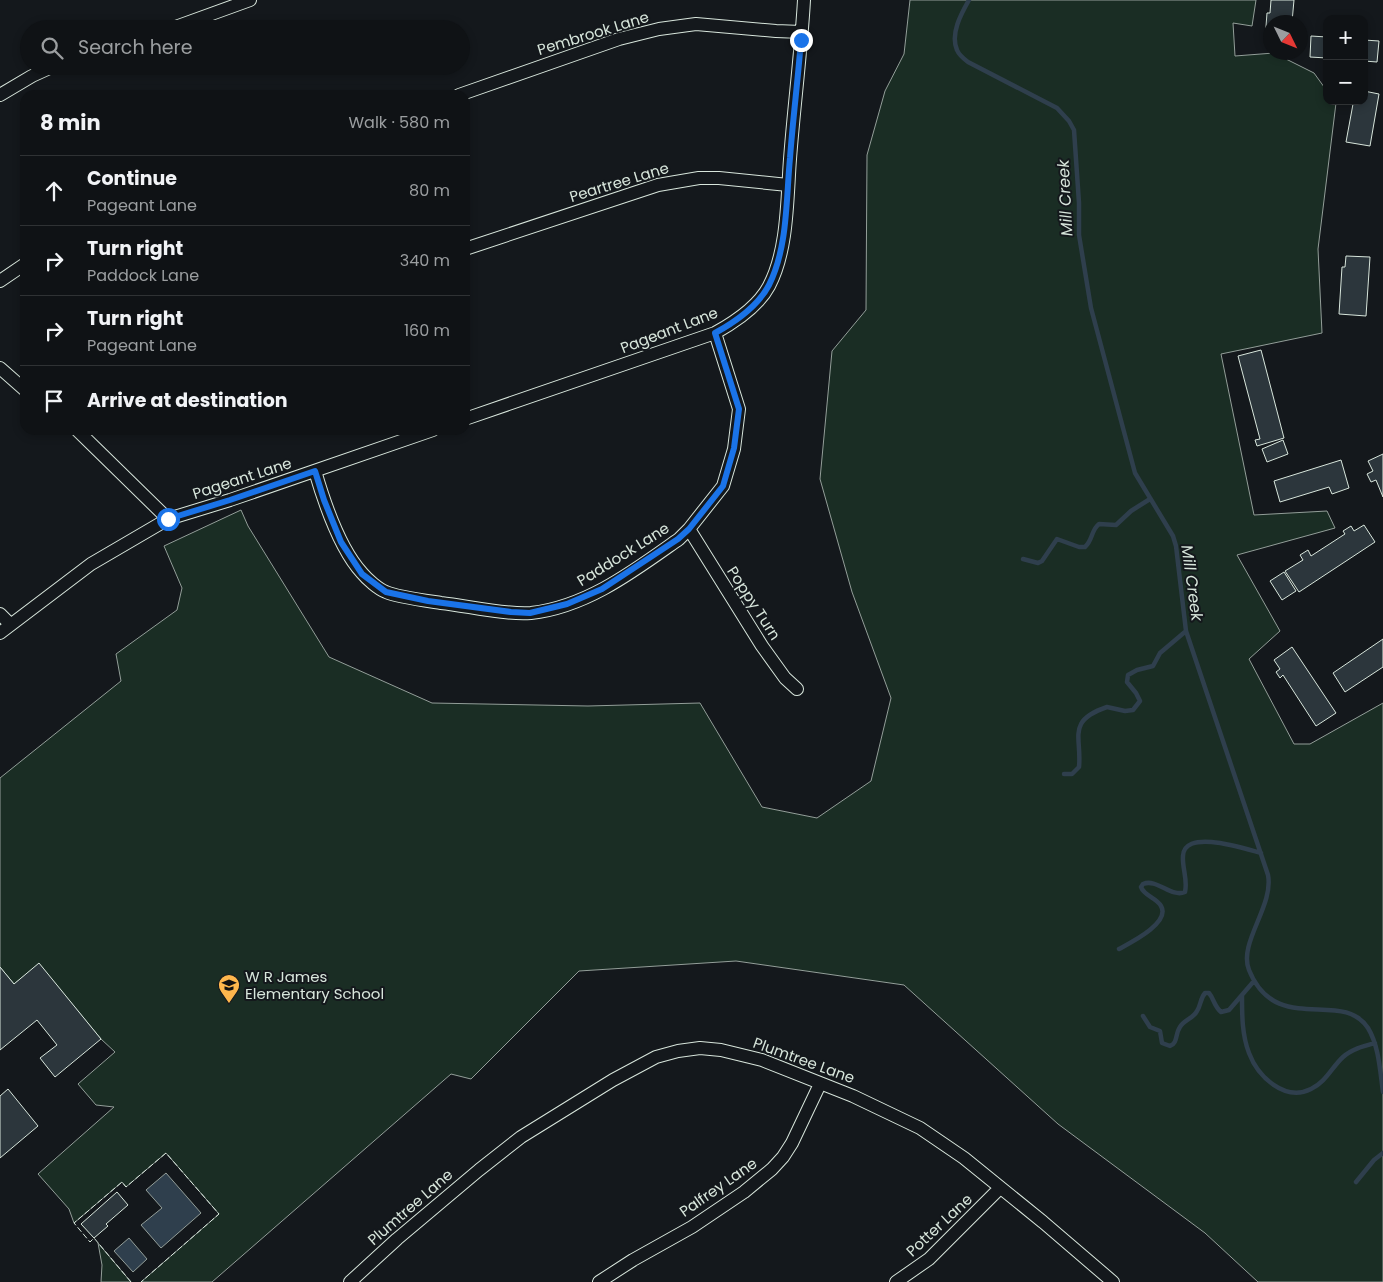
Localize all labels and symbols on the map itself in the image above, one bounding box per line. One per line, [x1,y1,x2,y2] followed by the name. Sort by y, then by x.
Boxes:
[535,6,651,60] street label: Pembrook Lane
[1263,15,1308,60] north arrow
[790,29,813,52] route end
[567,157,671,207] street label: Peartree Lane
[1051,158,1078,237] water label: Mill Creek
[617,302,721,358] street label: Pageant Lane
[190,452,294,504] street label: Pageant Lane
[157,508,180,531] route start
[573,517,673,591] street label: Paddock Lane
[1175,543,1209,623] water label: Mill Creek
[722,562,786,644] street label: Poppy Turn
[245,966,384,1004] place label: W R James Elementary School
[217,973,241,1004] school or university icon: W R James Elementary School
[750,1032,858,1088] street label: Plumtree Lane
[675,1152,761,1222] street label: Palfrey Lane
[363,1164,457,1250] street label: Plumtree Lane
[901,1189,977,1261] street label: Potter Lane

